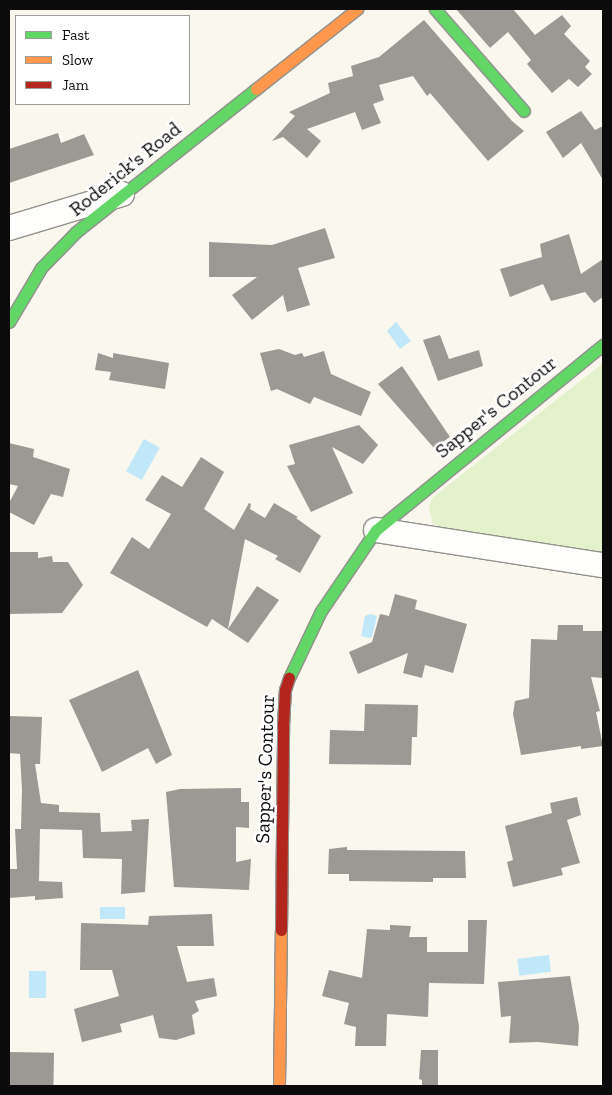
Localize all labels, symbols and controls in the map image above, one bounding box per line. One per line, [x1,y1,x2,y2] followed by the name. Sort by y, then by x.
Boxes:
[15,15,190,105] legend
[62,26,90,44] text: Fast
[62,51,93,69] text: Slow
[62,76,89,94] text: Jam
[64,117,186,221] street label: Roderick's Road
[430,351,562,463] street label: Sapper's Contour
[250,694,280,844] street label: Sapper's Contour

